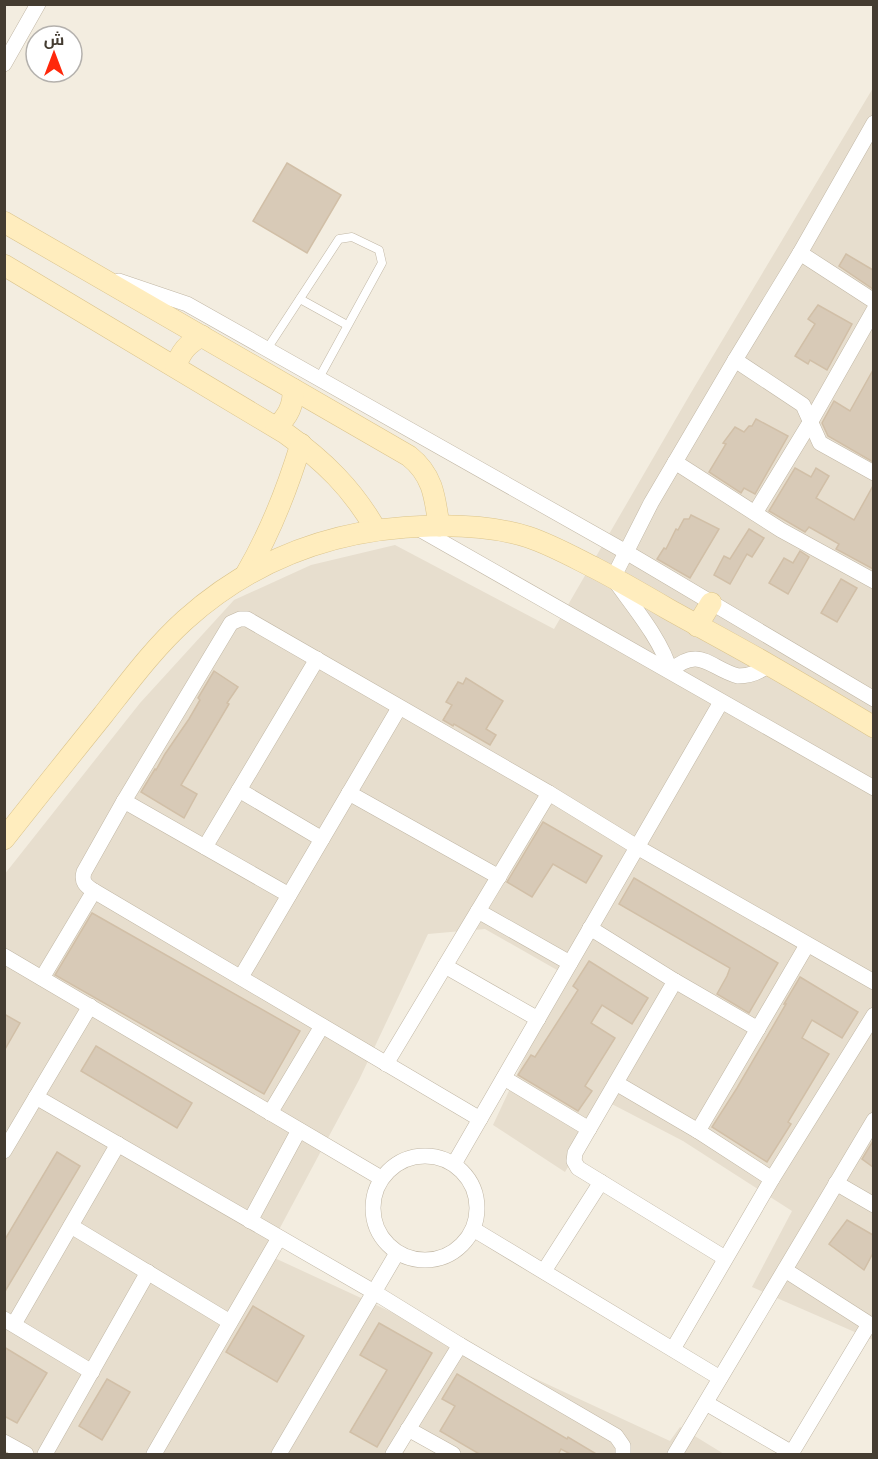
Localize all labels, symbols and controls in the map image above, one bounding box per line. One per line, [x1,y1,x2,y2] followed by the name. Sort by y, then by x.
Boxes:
[24,24,84,84] north arrow
[44,30,64,49] text: ش

